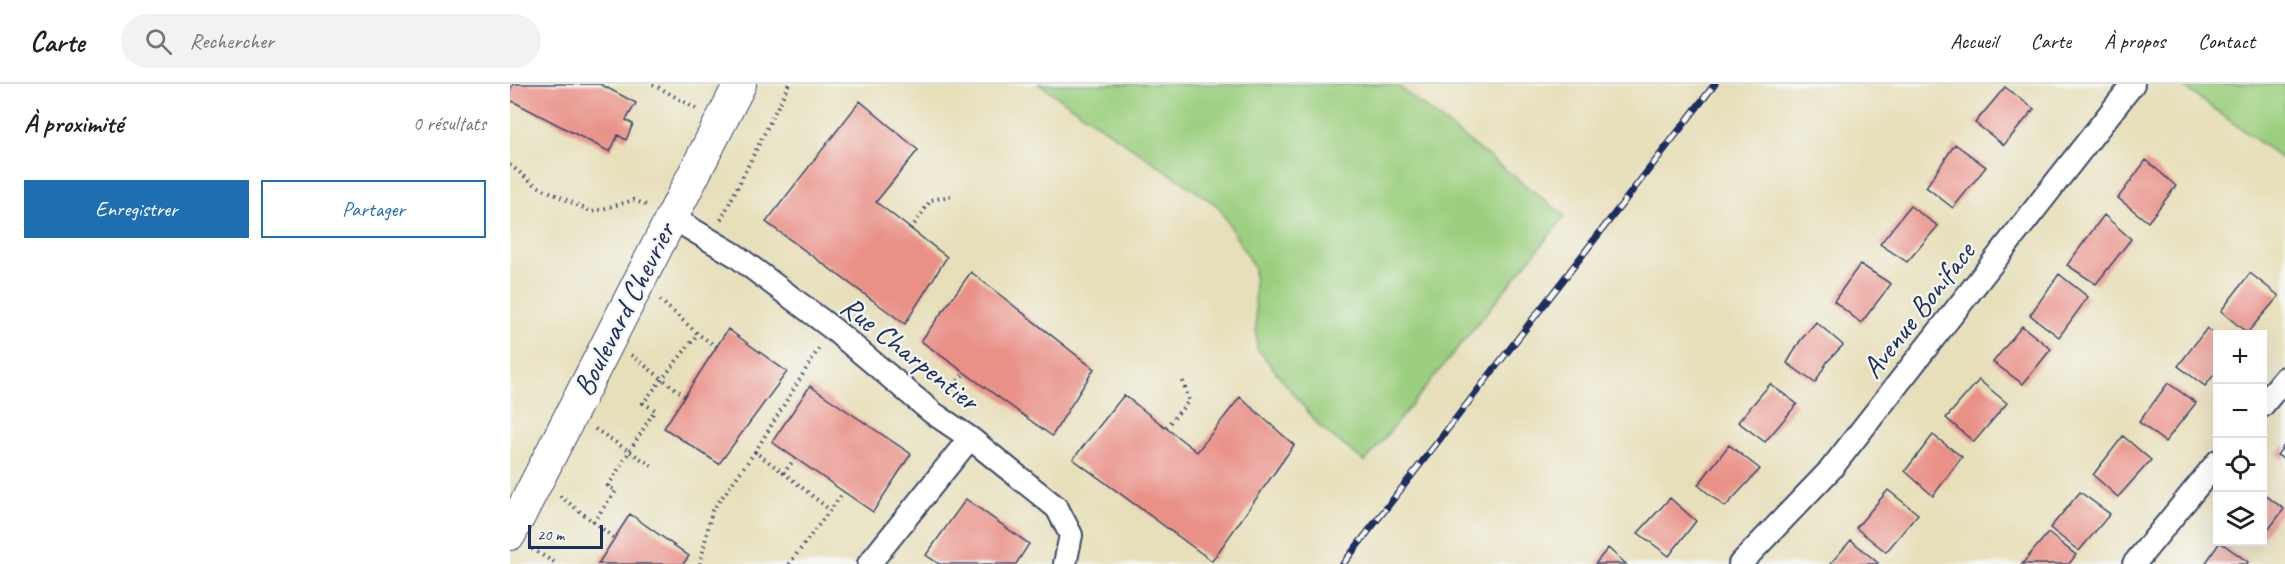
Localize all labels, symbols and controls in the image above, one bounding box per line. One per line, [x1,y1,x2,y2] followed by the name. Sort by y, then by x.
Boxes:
[121,14,541,68] search box
[30,24,85,59] text: Carte
[142,25,175,58] icon: search
[190,27,274,55] text: Rechercher
[1950,28,1998,54] text: Accueil
[2031,28,2071,54] text: Carte
[2104,28,2165,54] text: À propos
[2198,28,2255,54] text: Contact
[24,107,123,140] text: À proximité
[413,111,486,136] text: 0 résultats
[24,180,249,238] button: Enregistrer
[261,180,486,238] button: Partager
[564,214,685,402] street label: Boulevard Chevrier
[1853,232,1984,386] street label: Avenue Boniface
[833,287,989,420] street label: Rue Charpentier
[2213,330,2267,546] map controls
[2213,330,2267,384] button: +
[2213,384,2267,438] button: −
[2213,438,2267,492] button: locate
[2213,492,2267,546] button: layers
[528,522,603,550] scale bar
[537,525,564,545] text: 20 m

